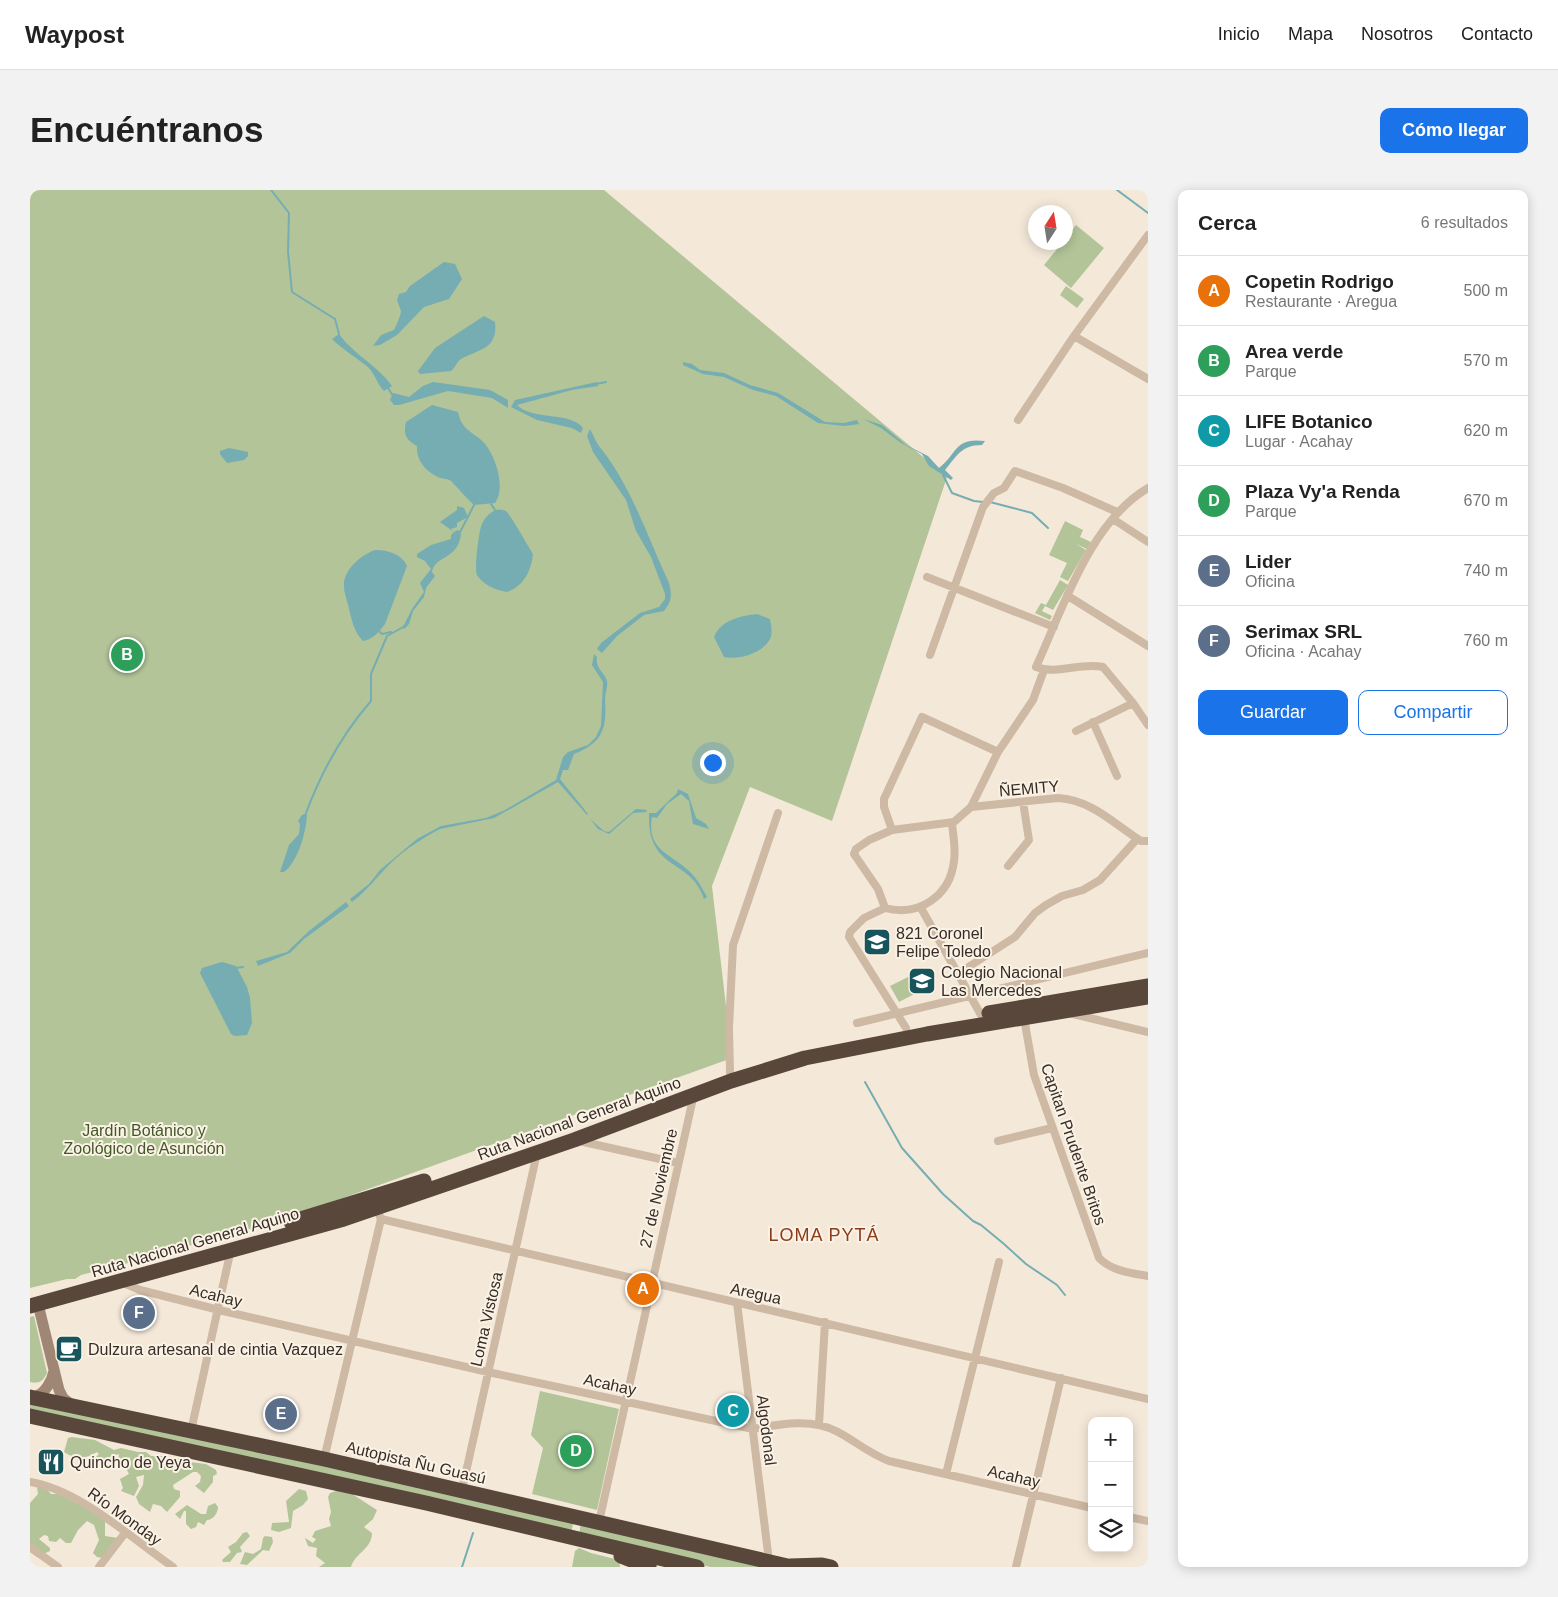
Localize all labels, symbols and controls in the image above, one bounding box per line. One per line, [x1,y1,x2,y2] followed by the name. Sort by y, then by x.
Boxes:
[25,21,124,48] text: Waypost
[1218,24,1260,44] text: Inicio
[1288,24,1333,44] text: Mapa
[1361,24,1433,44] text: Nosotros
[1461,24,1533,44] text: Contacto
[1380,108,1528,153] button: Cómo llegar
[30,110,263,149] text: Encuéntranos
[1028,205,1073,250] north arrow
[1198,211,1256,234] text: Cerca
[1421,214,1508,231] text: 6 resultados
[1245,271,1394,292] text: Copetin Rodrigo
[1208,282,1220,299] text: A
[1464,282,1508,299] text: 500 m
[1245,293,1397,310] text: Restaurante · Aregua
[1245,341,1343,362] text: Area verde
[1208,352,1220,369] text: B
[1464,352,1508,369] text: 570 m
[1245,363,1297,380] text: Parque
[1245,411,1373,432] text: LIFE Botanico
[1208,422,1220,439] text: C
[1464,422,1508,439] text: 620 m
[1245,433,1353,450] text: Lugar · Acahay
[1245,481,1400,502] text: Plaza Vy'a Renda
[1208,492,1220,509] text: D
[1464,492,1508,509] text: 670 m
[1245,503,1297,520] text: Parque
[1245,551,1291,572] text: Lider
[1209,562,1219,579] text: E
[1464,562,1508,579] text: 740 m
[1245,573,1295,590] text: Oficina
[1245,621,1362,642] text: Serimax SRL
[1209,632,1219,649] text: F
[1464,632,1508,649] text: 760 m
[111,636,143,674] pin: B
[1245,643,1362,660] text: Oficina · Acahay
[1198,690,1348,735] button: Guardar
[1358,690,1508,735] button: Compartir
[700,750,726,776] your location
[998,775,1060,800] street label: ÑEMITY
[896,925,991,960] place label: 821 Coronel Felipe Toledo
[862,927,892,957] school or university icon: 821 Coronel Felipe Toledo
[941,964,1062,999] place label: Colegio Nacional Las Mercedes
[907,966,937,996] school or university icon: Colegio Nacional Las Mercedes
[1038,1061,1109,1227] street label: Capitan Prudente Britos
[475,1074,683,1163] street label: Ruta Nacional General Aquino
[64,1122,225,1157] park label: Jardín Botánico y Zoológico de Asunción
[637,1127,680,1249] street label: 27 de Noviembre
[89,1205,301,1280] street label: Ruta Nacional General Aquino
[768,1225,880,1245] district label: LOMA PYTÁ
[467,1270,506,1368] street label: Loma Vistosa
[627,1270,659,1308] pin: A
[729,1280,783,1307] street label: Aregua
[188,1281,244,1310] street label: Acahay
[123,1294,155,1332] pin: F
[54,1334,84,1364] cafe icon: Dulzura artesanal de cintia Vazquez
[88,1341,343,1358] place label: Dulzura artesanal de cintia Vazquez
[582,1371,638,1398] street label: Acahay
[717,1392,749,1430] pin: C
[754,1394,779,1466] street label: Algodonal
[265,1395,297,1433] pin: E
[1088,1417,1133,1552] map controls
[1088,1417,1133,1462] button: +
[560,1432,592,1470] pin: D
[344,1436,488,1487] street label: Autopista Ñu Guasú
[36,1447,66,1477] restaurant icon: Quincho de Yeya
[70,1454,191,1471] place label: Quincho de Yeya
[986,1462,1042,1491] street label: Acahay
[1088,1462,1133,1507] button: −
[85,1484,165,1549] street label: Río Monday
[1088,1507,1133,1552] button: layers

